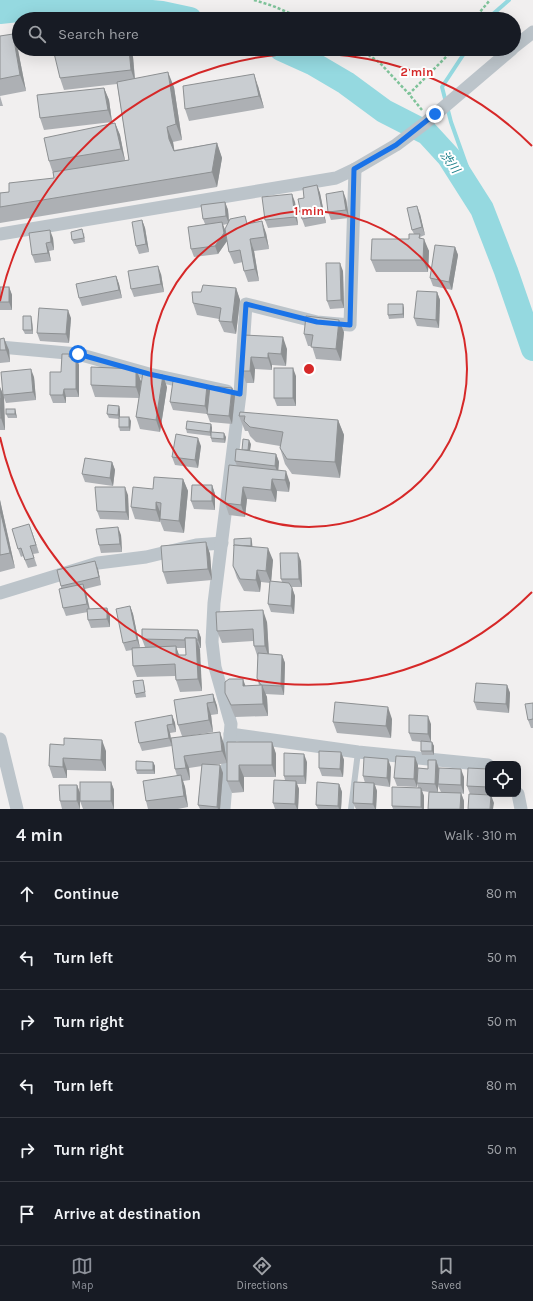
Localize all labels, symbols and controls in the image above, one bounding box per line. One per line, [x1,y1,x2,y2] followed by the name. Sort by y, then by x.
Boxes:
[12,12,521,56] search box
[26,23,48,45] icon: search
[58,25,139,43] text: Search here
[400,65,434,79] text: 2 min
[426,105,444,123] route end
[437,148,464,177] water label: 渋川
[294,204,324,218] text: 1 min
[69,345,87,363] route start
[302,362,316,376] centre of rings
[485,761,521,797] map controls
[485,761,521,797] button: locate
[16,825,63,845] text: 4 min
[444,828,517,843] text: Walk · 310 m
[16,883,38,905] icon: ahead
[54,885,119,903] text: Continue
[486,886,517,901] text: 80 m
[16,947,38,969] icon: left
[54,949,113,967] text: Turn left
[487,950,517,965] text: 50 m
[16,1011,38,1033] icon: right
[54,1013,124,1031] text: Turn right
[487,1014,517,1029] text: 50 m
[16,1075,38,1097] icon: left
[54,1077,113,1095] text: Turn left
[486,1078,517,1093] text: 80 m
[16,1139,38,1161] icon: right
[54,1141,124,1159] text: Turn right
[487,1142,517,1157] text: 50 m
[16,1203,38,1225] icon: arrive
[54,1205,201,1223] text: Arrive at destination
[71,1255,93,1292] tab: Map
[236,1255,288,1292] tab: Directions
[431,1255,462,1292] tab: Saved

